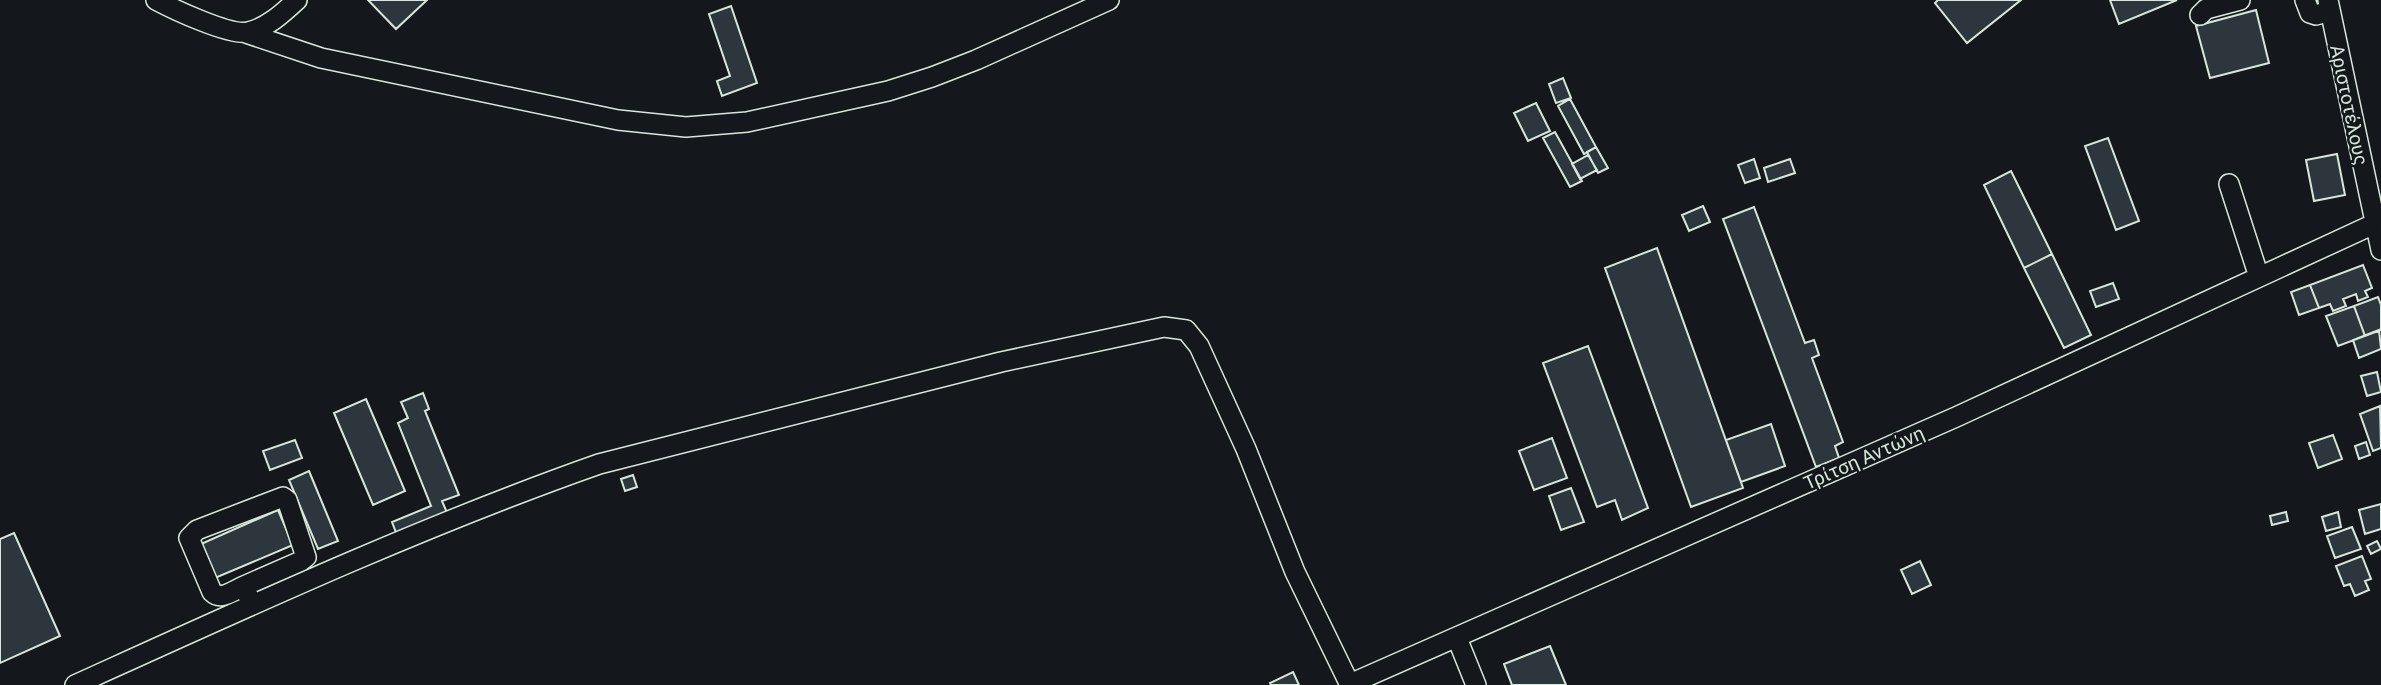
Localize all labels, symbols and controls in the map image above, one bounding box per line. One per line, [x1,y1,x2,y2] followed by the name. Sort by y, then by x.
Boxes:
[2325,43,2373,167] street label: Αριστοτέλους
[1800,421,1928,495] street label: Τρίτση Αντώνη

